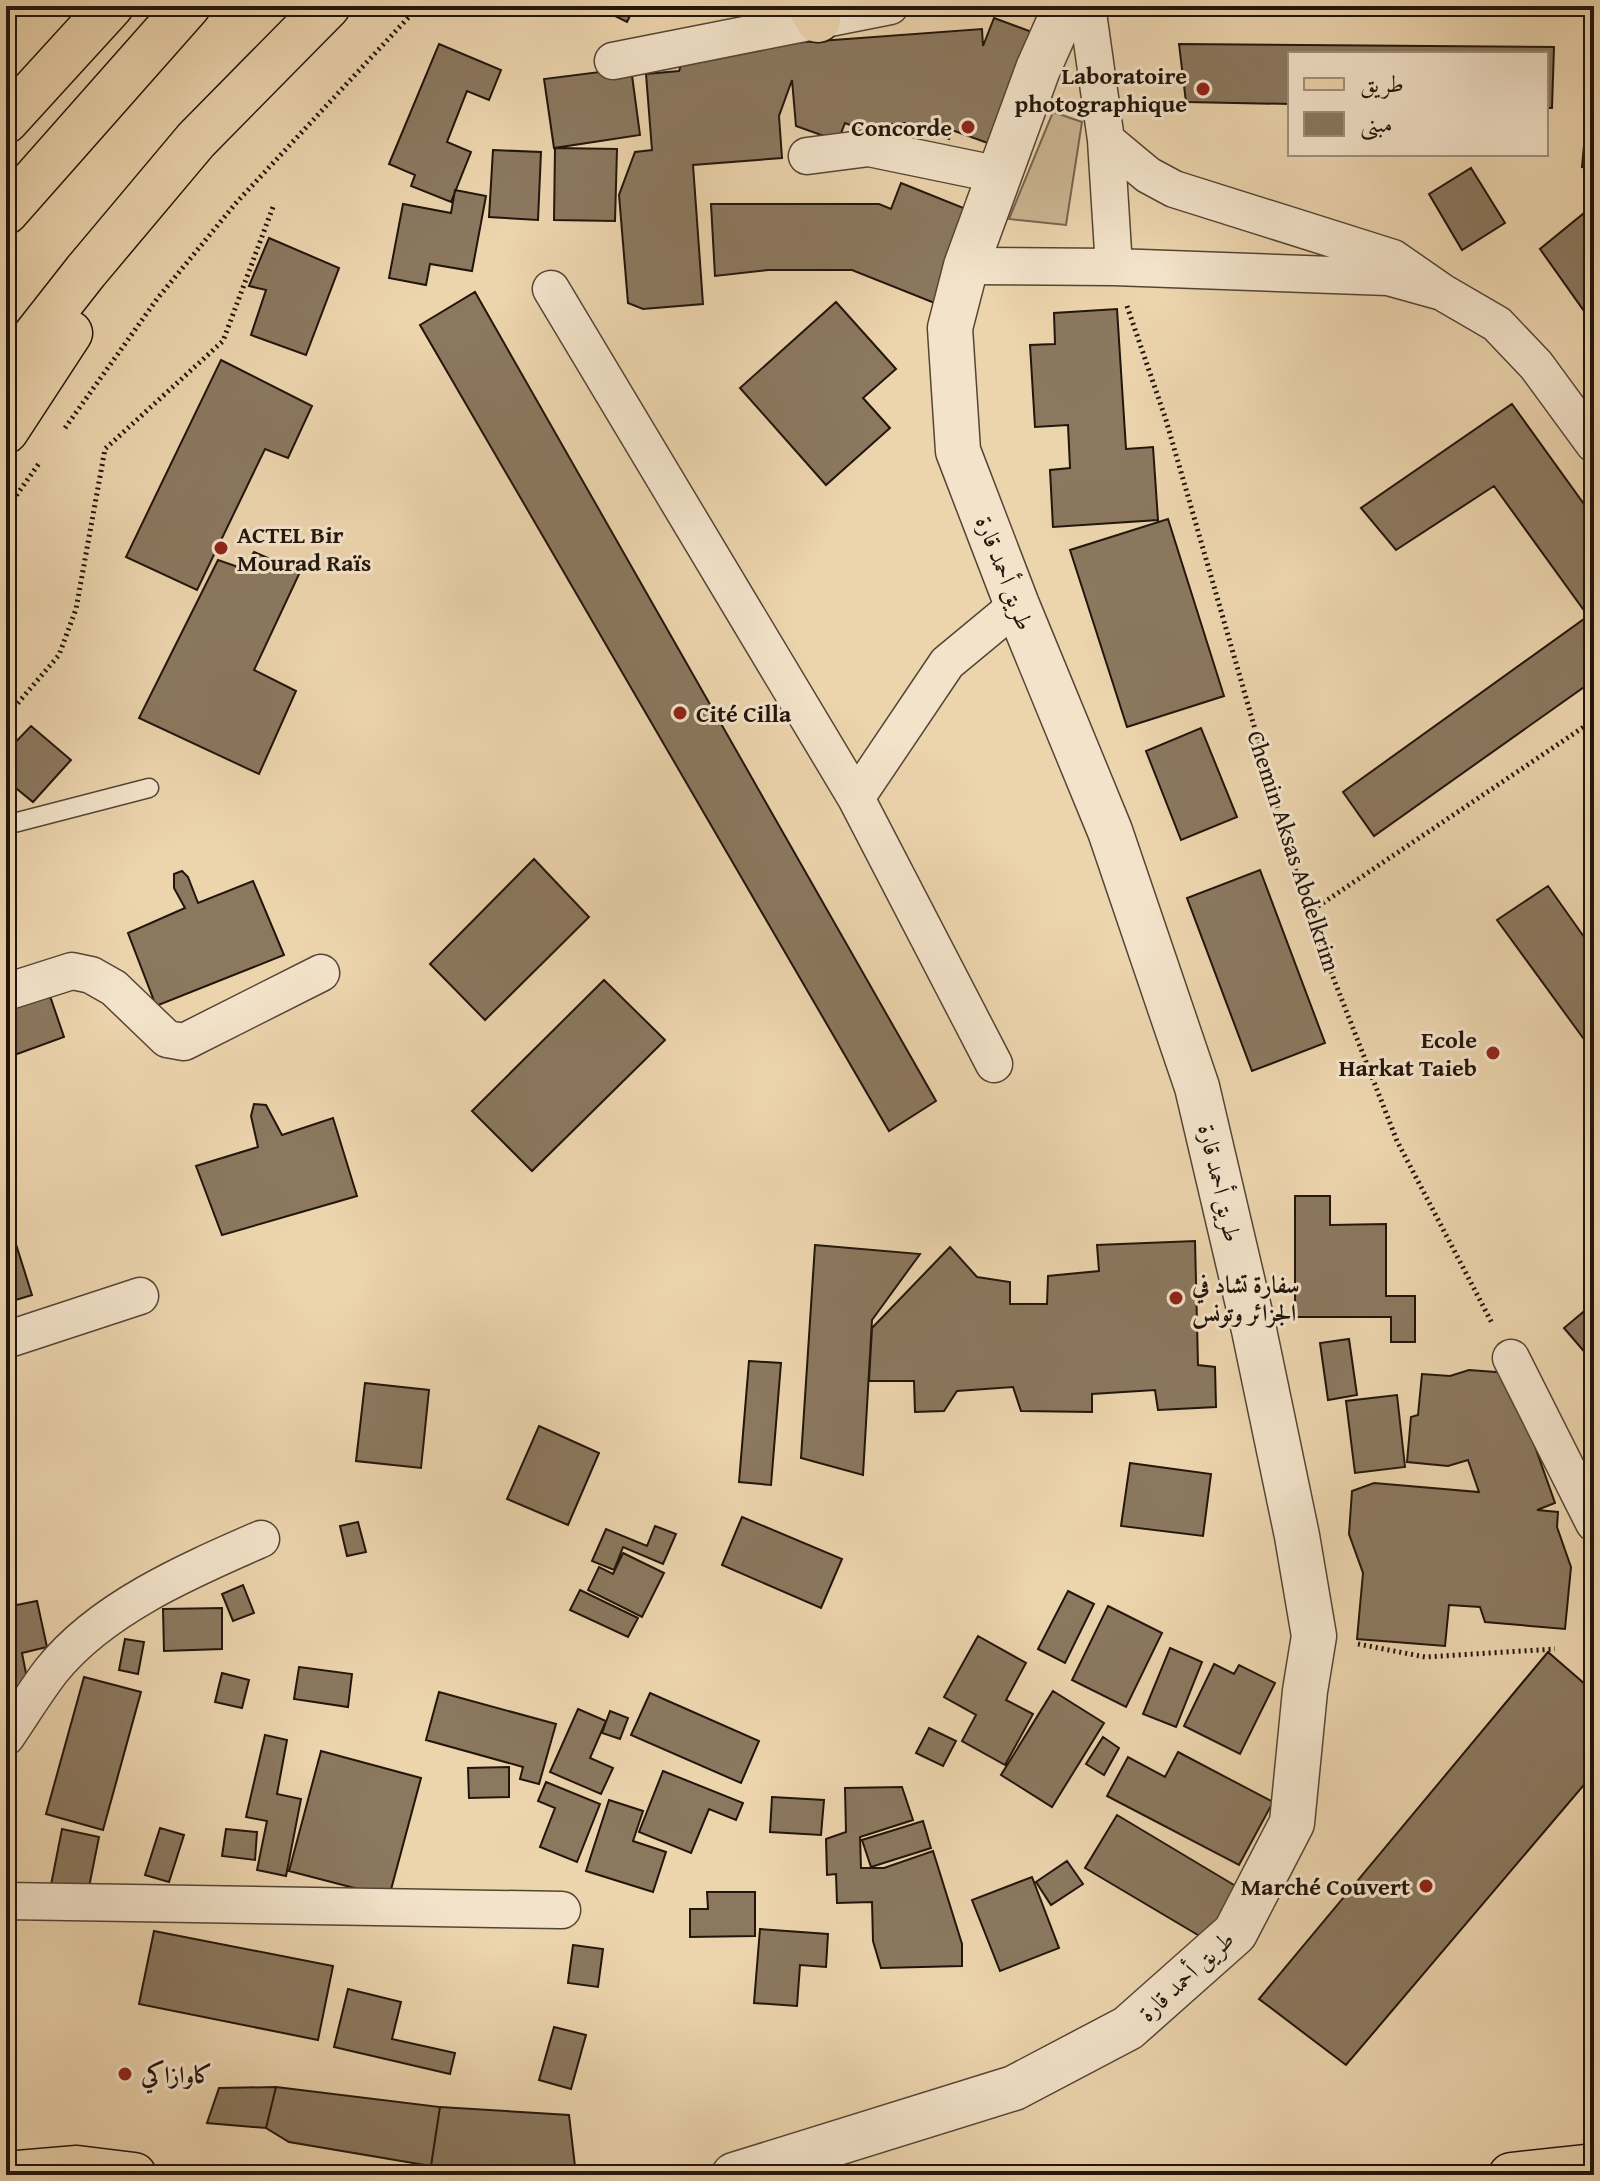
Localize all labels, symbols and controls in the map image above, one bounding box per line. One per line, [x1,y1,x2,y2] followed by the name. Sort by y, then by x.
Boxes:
[1288,52,1548,156] legend
[1015,58,1187,121] place label: Laboratoire photographique
[1360,66,1404,101] text: طريق
[1194,80,1212,98] marker: Laboratoire photographique
[1360,106,1393,141] text: مبنى
[851,110,952,145] place label: Concorde
[959,118,977,136] marker: Concorde
[967,511,1043,635] street label: طريق أحمد قارة
[237,517,371,580] place label: ACTEL Bir Mourad Raïs
[212,539,230,557] marker: ACTEL Bir Mourad Raïs
[696,696,792,731] place label: Cité Cilla
[671,704,689,722] marker: Cité Cilla
[1238,726,1350,976] street label: Chemin Aksas Abdelkrim
[1339,1022,1477,1085] place label: Ecole Harkat Taieb
[1484,1044,1502,1062] marker: Ecole Harkat Taieb
[1189,1121,1251,1245] street label: طريق أحمد قارة
[1191,1267,1300,1330] place label: سفارة تشاد في الجزائر وتونس
[1167,1289,1185,1307] marker: سفارة تشاد في الجزائر وتونس
[1241,1869,1410,1904] place label: Marché Couvert
[1417,1877,1435,1895] marker: Marché Couvert
[1130,1922,1242,2030] street label: طريق أحمد قارة
[140,2057,213,2094] place label: كاوازاكي
[116,2065,134,2083] marker: كاوازاكي

